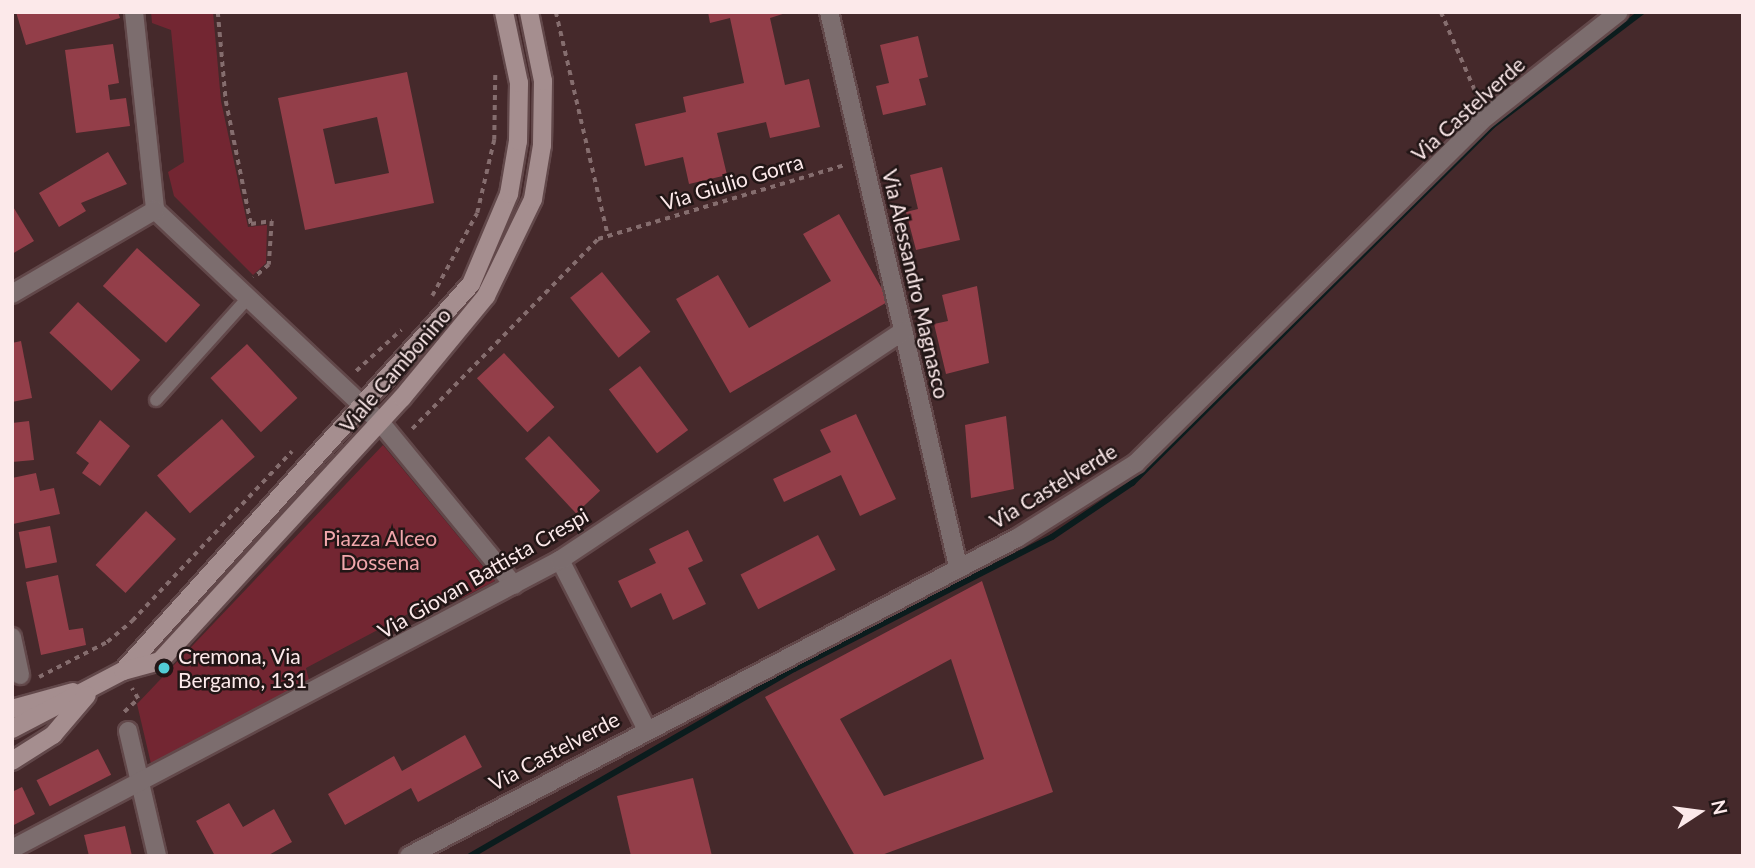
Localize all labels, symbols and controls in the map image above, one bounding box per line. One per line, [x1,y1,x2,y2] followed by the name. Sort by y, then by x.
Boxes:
[1406,52,1530,166] street label: Via Castelverde
[658,148,806,216] street label: Via Giulio Gorra
[877,166,955,402] street label: Via Alessandro Magnasco
[334,303,456,437] street label: Viale Cambonino
[985,438,1121,534] street label: Via Castelverde
[373,502,593,644] street label: Via Giovan Battista Crespi
[323,525,437,575] park label: Piazza Alceo Dossena
[178,643,307,693] place label: Cremona, Via Bergamo, 131
[156,660,172,676] marker: Cremona, Via Bergamo, 131
[485,706,623,796] street label: Via Castelverde
[1664,777,1734,847] north arrow
[1707,797,1733,817] text: N

